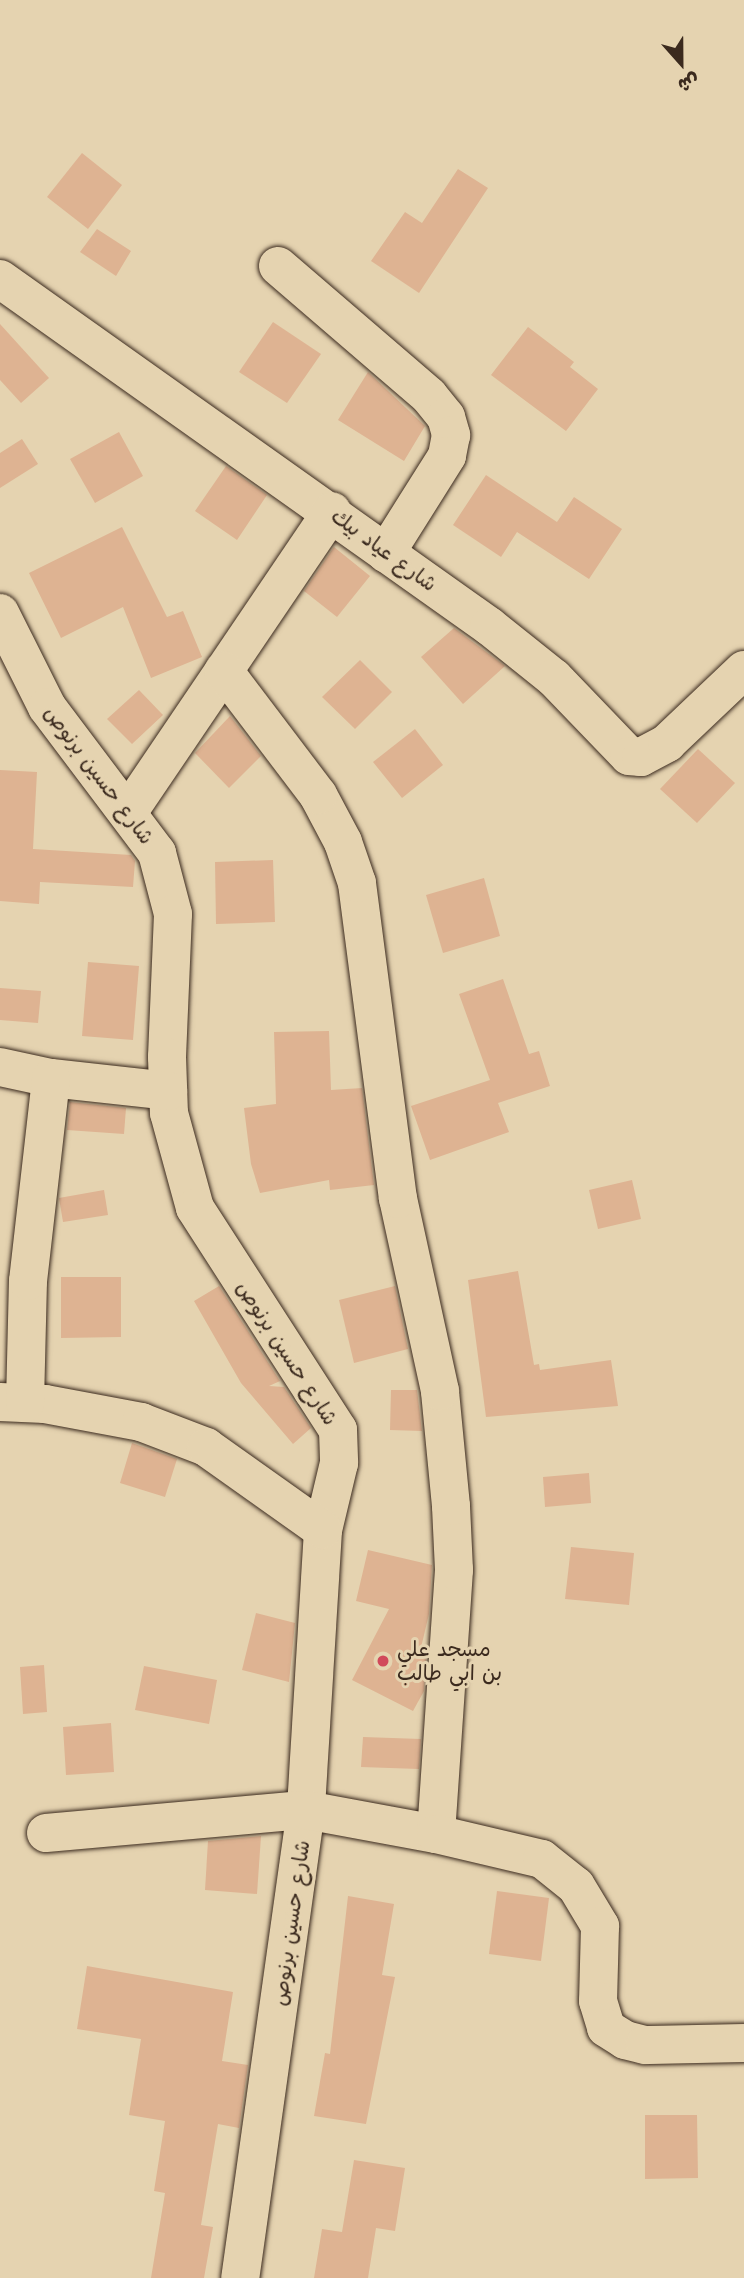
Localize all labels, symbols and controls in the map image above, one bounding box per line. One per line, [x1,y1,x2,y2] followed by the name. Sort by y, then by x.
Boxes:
[646,28,716,98] north arrow
[674,68,703,98] text: ش
[326,503,442,597] street label: شارع عياد بيك
[39,701,159,849] street label: شارع حسين برنوص
[231,1276,343,1430] street label: شارع حسين برنوص
[397,1636,502,1686] place label: مسجد علي بن ابي طالب
[375,1653,391,1669] marker: مسجد علي بن ابي طالب
[267,1839,315,2007] street label: شارع حسين برنوص

